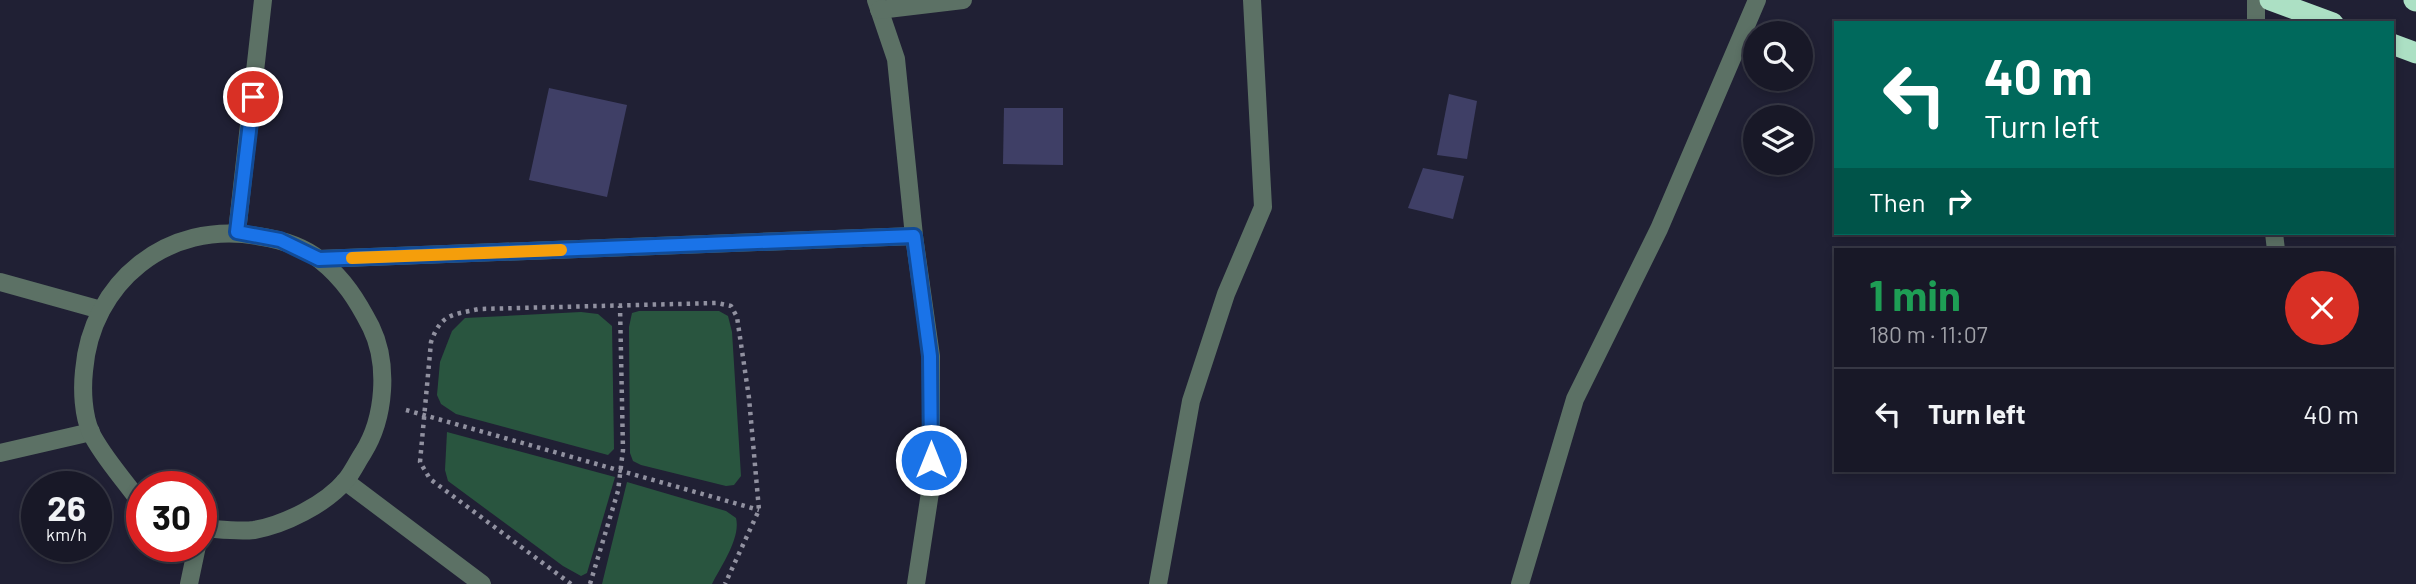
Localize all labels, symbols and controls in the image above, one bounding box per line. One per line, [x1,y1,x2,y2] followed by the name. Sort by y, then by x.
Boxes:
[1743,21,1813,175] map controls
[1743,21,1813,91] button: search
[1984,46,2092,105] text: 40 m
[1869,49,1960,140] icon: left
[223,67,283,127] pin
[234,78,272,116] icon: arrive
[1743,105,1813,175] button: layers
[1984,106,2101,144] text: Turn left
[1940,182,1978,220] icon: right
[1869,186,1926,217] text: Then
[1869,269,1961,319] text: 1 min
[2285,271,2359,345] button: close
[1869,320,1988,348] text: 180 m · 11:07
[1869,395,1907,433] icon: left
[1928,398,2026,429] text: Turn left
[2303,398,2359,429] text: 40 m
[894,423,968,497] position arrow
[126,471,217,562] speed limit sign: 30
[47,486,86,528] text: 26
[46,523,87,545] text: km/h

